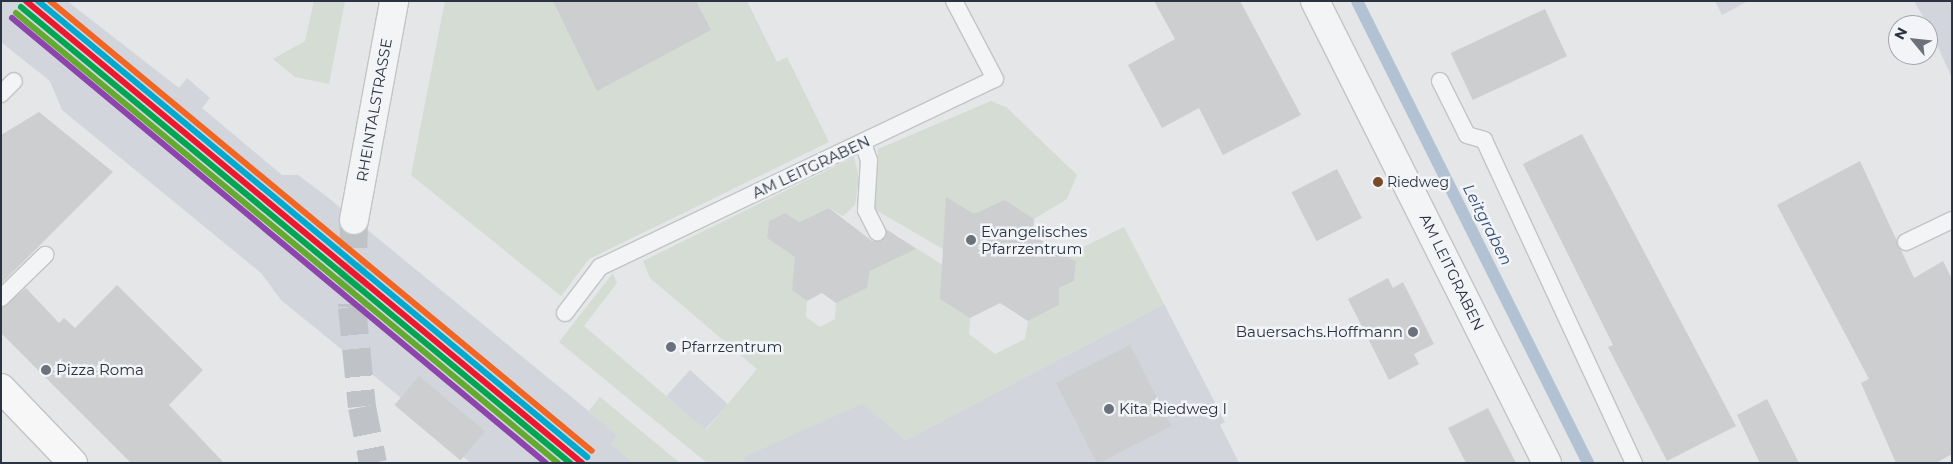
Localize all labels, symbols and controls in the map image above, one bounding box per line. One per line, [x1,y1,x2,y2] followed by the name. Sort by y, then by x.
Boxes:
[1888,15,1938,65] north arrow
[1890,24,1911,43] text: N
[353,37,395,183] street label: RHEINTALSTRASSE
[749,132,873,202] street label: AM LEITGRABEN
[1387,174,1449,190] place label: Riedweg
[1373,177,1383,187] marker: Riedweg
[1458,181,1516,269] water label: Leitgraben
[1416,211,1488,333] street label: AM LEITGRABEN
[981,222,1087,257] place label: Evangelisches Pfarrzentrum
[965,234,977,246] marker: Evangelisches Pfarrzentrum
[1236,323,1403,341] place label: Bauersachs.Hoffmann
[1407,326,1419,338] marker: Bauersachs.Hoffmann
[681,338,782,356] place label: Pfarrzentrum
[665,341,677,353] marker: Pfarrzentrum
[56,361,144,379] place label: Pizza Roma
[40,364,52,376] marker: Pizza Roma
[1119,400,1227,418] place label: Kita Riedweg I
[1103,403,1115,415] marker: Kita Riedweg I

